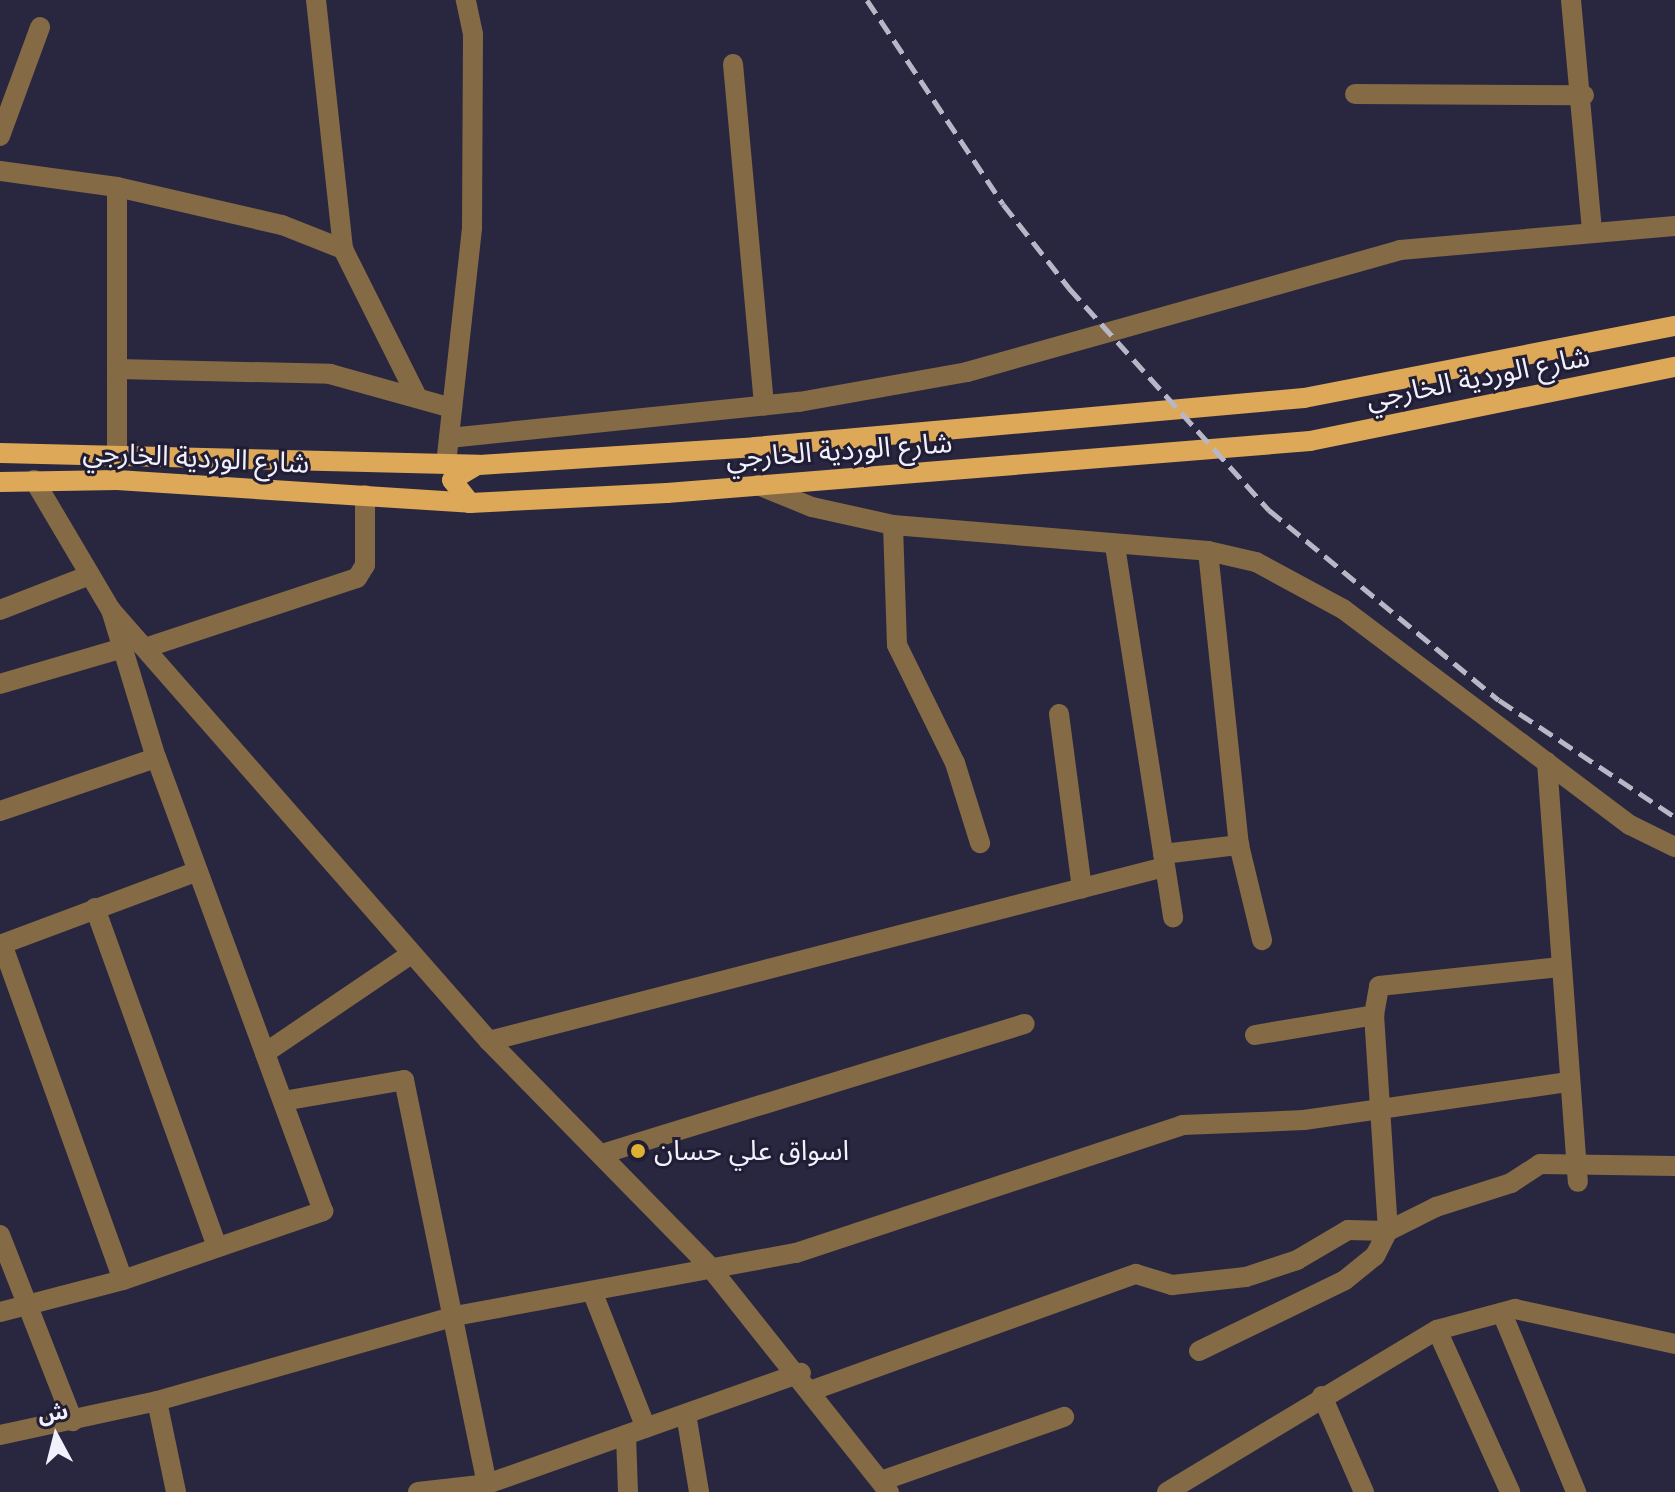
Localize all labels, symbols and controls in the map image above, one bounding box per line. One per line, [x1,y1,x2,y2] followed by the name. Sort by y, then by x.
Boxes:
[1363,340,1593,416] street label: شارع الوردية الخارجي
[725,426,953,476] street label: شارع الوردية الخارجي
[82,435,310,481] street label: شارع الوردية الخارجي
[654,1134,849,1168] place label: اسواق علي حسان
[629,1142,647,1160] marker: اسواق علي حسان
[16,1396,96,1476] north arrow
[37,1397,70,1427] text: ش

